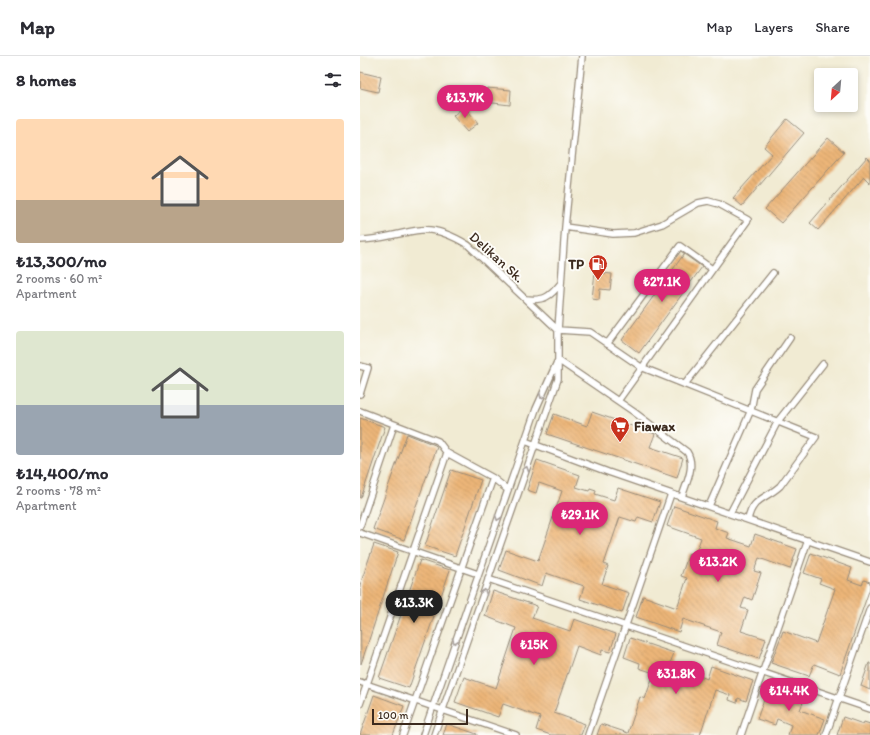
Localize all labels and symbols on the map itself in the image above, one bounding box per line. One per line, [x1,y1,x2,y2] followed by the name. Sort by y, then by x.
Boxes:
[814,68,858,112] north arrow
[432,85,498,119] pin: ₺13.7K
[466,228,527,286] street label: Delikan Sk.
[587,253,609,281] fuel station icon: TP
[567,256,584,273] place label: TP
[629,269,695,303] pin: ₺27.1K
[539,392,547,399] one-way arrow
[609,415,631,443] supermarket icon: Fiawax
[634,418,675,435] place label: Fiawax
[522,466,530,473] one-way arrow
[547,502,613,536] pin: ₺29.1K
[494,514,502,521] one-way arrow
[685,549,751,583] pin: ₺13.2K
[479,589,487,596] one-way arrow
[381,590,447,624] pin: ₺13.3K
[510,632,558,666] pin: ₺15K
[452,637,460,644] one-way arrow
[643,661,709,695] pin: ₺31.8K
[756,678,822,712] pin: ₺14.4K
[372,707,468,726] scale bar

